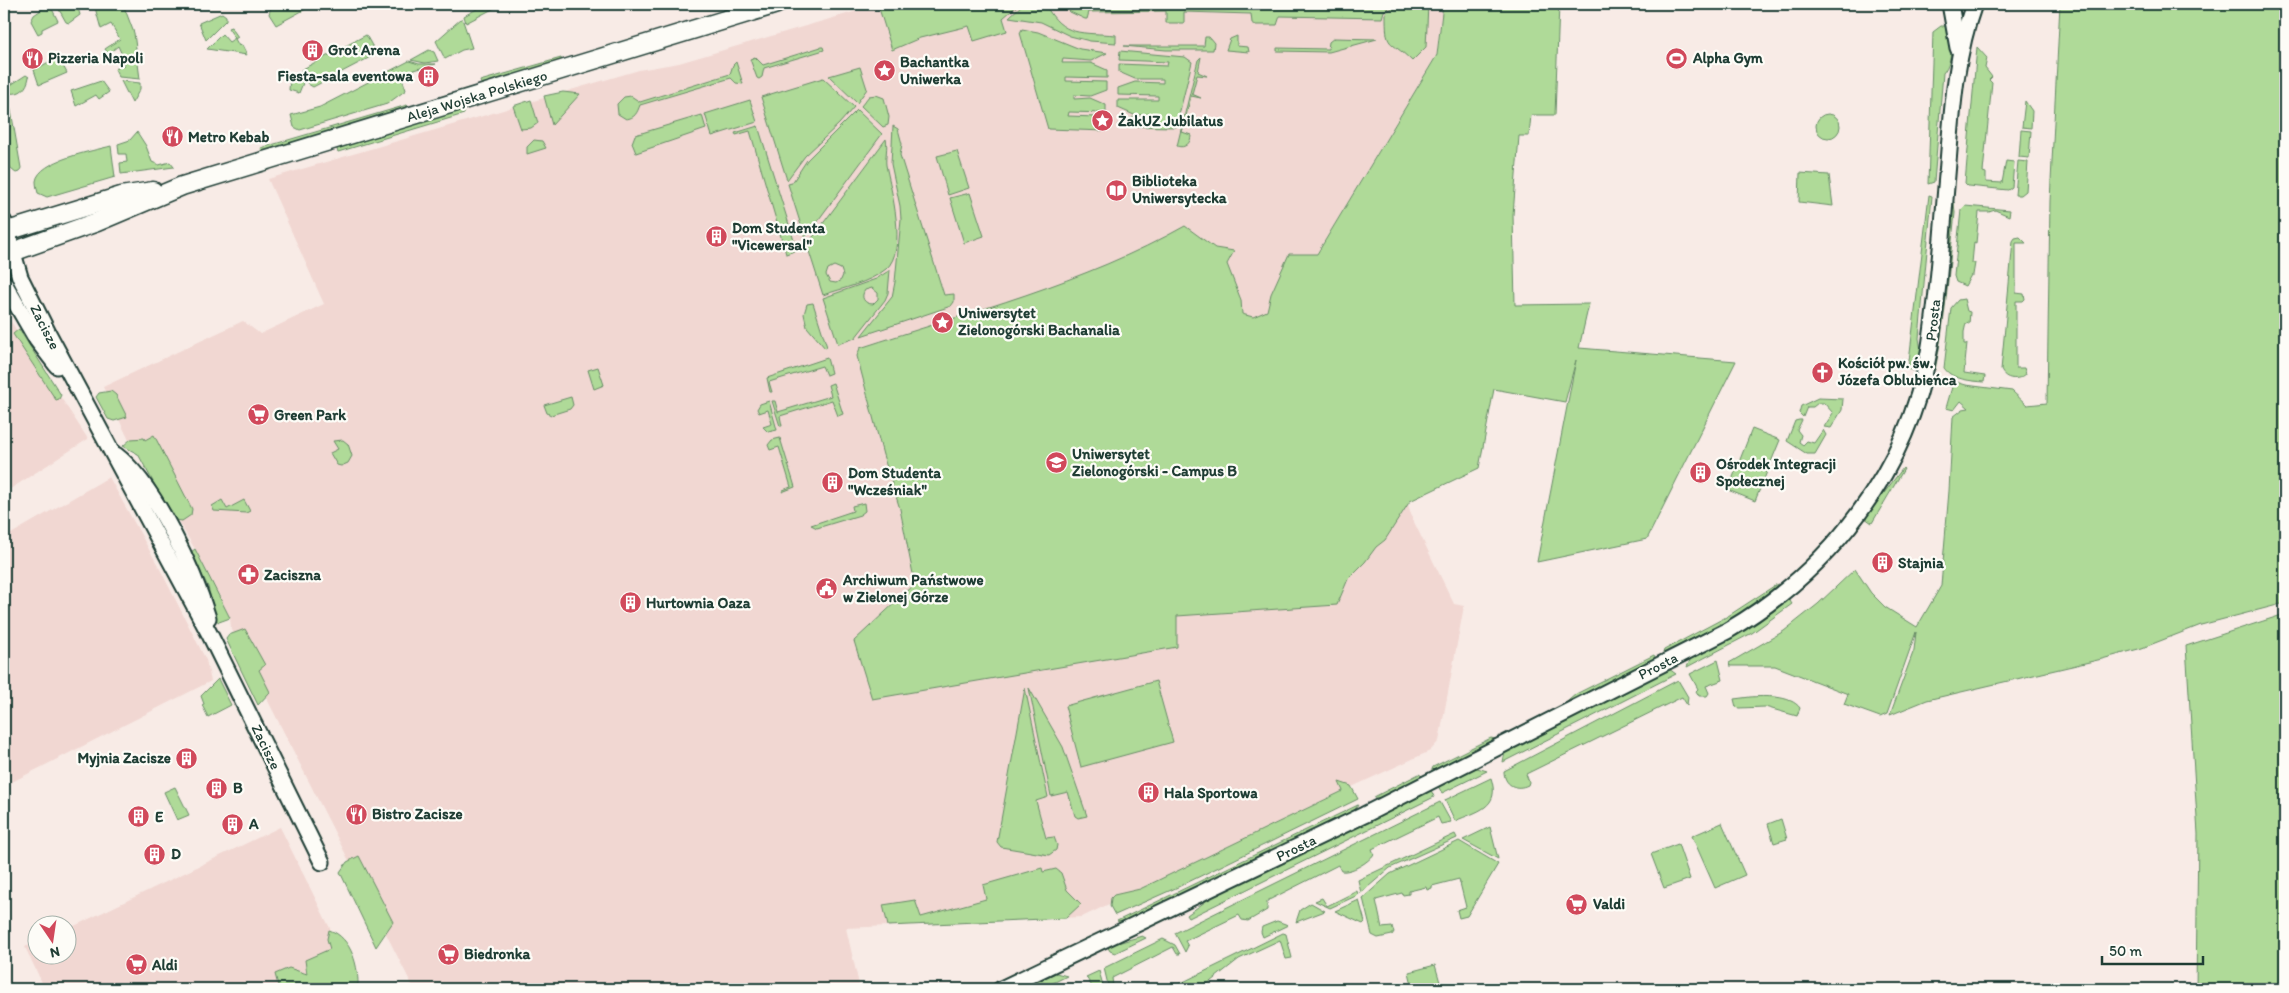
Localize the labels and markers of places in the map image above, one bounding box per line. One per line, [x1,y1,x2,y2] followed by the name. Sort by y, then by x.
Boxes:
[300,38,324,62] building icon: Grot Arena
[328,41,400,59] place label: Grot Arena
[20,46,44,70] restaurant icon: Pizzeria Napoli
[1665,46,1689,70] sports icon: Alpha Gym
[48,49,144,68] place label: Pizzeria Napoli
[1692,49,1764,68] place label: Alpha Gym
[900,53,969,88] place label: Bachantka Uniwerka
[872,59,896,83] place icon: Bachantka Uniwerka
[417,64,441,88] building icon: Fiesta-sala eventowa
[278,67,413,85] place label: Fiesta-sala eventowa
[1090,109,1114,133] place icon: ŻakUZ Jubilatus
[1118,112,1223,130] place label: ŻakUZ Jubilatus
[160,125,184,149] restaurant icon: Metro Kebab
[188,128,270,146] place label: Metro Kebab
[1132,172,1227,208] place label: Biblioteka Uniwersytecka
[1104,178,1128,202] library icon: Biblioteka Uniwersytecka
[732,219,825,254] place label: Dom Studenta "Vicewersal"
[704,225,728,249] building icon: Dom Studenta "Vicewersal"
[958,304,1120,340] place label: Uniwersytet Zielonogórski Bachanalia
[930,310,954,334] place icon: Uniwersytet Zielonogórski Bachanalia
[1837,354,1957,389] place label: Kościół pw. św. Józefa Oblubieńca
[1810,360,1834,384] church icon: Kościół pw. św. Józefa Oblubieńca
[246,403,270,427] supermarket icon: Green Park
[274,406,346,424] place label: Green Park
[1072,445,1237,481] place label: Uniwersytet Zielonogórski - Campus B
[1044,451,1068,475] school or university icon: Uniwersytet Zielonogórski - Campus B
[1716,455,1836,491] place label: Ośrodek Integracji Społecznej
[1688,461,1712,485] building icon: Ośrodek Integracji Społecznej
[848,464,941,499] place label: Dom Studenta "Wcześniak"
[820,470,844,494] building icon: Dom Studenta "Wcześniak"
[1870,551,1894,575] building icon: Stajnia
[1898,554,1944,573] place label: Stajnia
[236,563,260,587] pharmacy icon: Zaciszna
[264,566,321,584] place label: Zaciszna
[842,571,984,607] place label: Archiwum Państwowe w Zielonej Górze
[815,577,839,601] public building icon: Archiwum Państwowe w Zielonej Górze
[618,591,642,615] building icon: Hurtownia Oaza
[646,594,751,612] place label: Hurtownia Oaza
[175,746,199,770] building icon: Myjnia Zacisze
[77,749,171,768] place label: Myjnia Zacisze
[205,776,229,800] building icon: B
[233,779,243,797] place label: B
[1136,781,1160,805] building icon: Hala Sportowa
[1164,784,1258,803] place label: Hala Sportowa
[344,802,368,826] restaurant icon: Bistro Zacisze
[127,805,151,829] building icon: E
[372,805,463,823] place label: Bistro Zacisze
[155,808,164,826] place label: E
[221,812,245,836] building icon: A
[248,815,259,833] place label: A
[143,842,167,866] building icon: D
[171,845,181,863] place label: D
[1565,892,1589,916] supermarket icon: Valdi
[1593,895,1625,913] place label: Valdi
[436,942,460,966] supermarket icon: Biedronka
[464,945,530,963] place label: Biedronka
[124,953,148,977] supermarket icon: Aldi
[151,956,178,974] place label: Aldi

